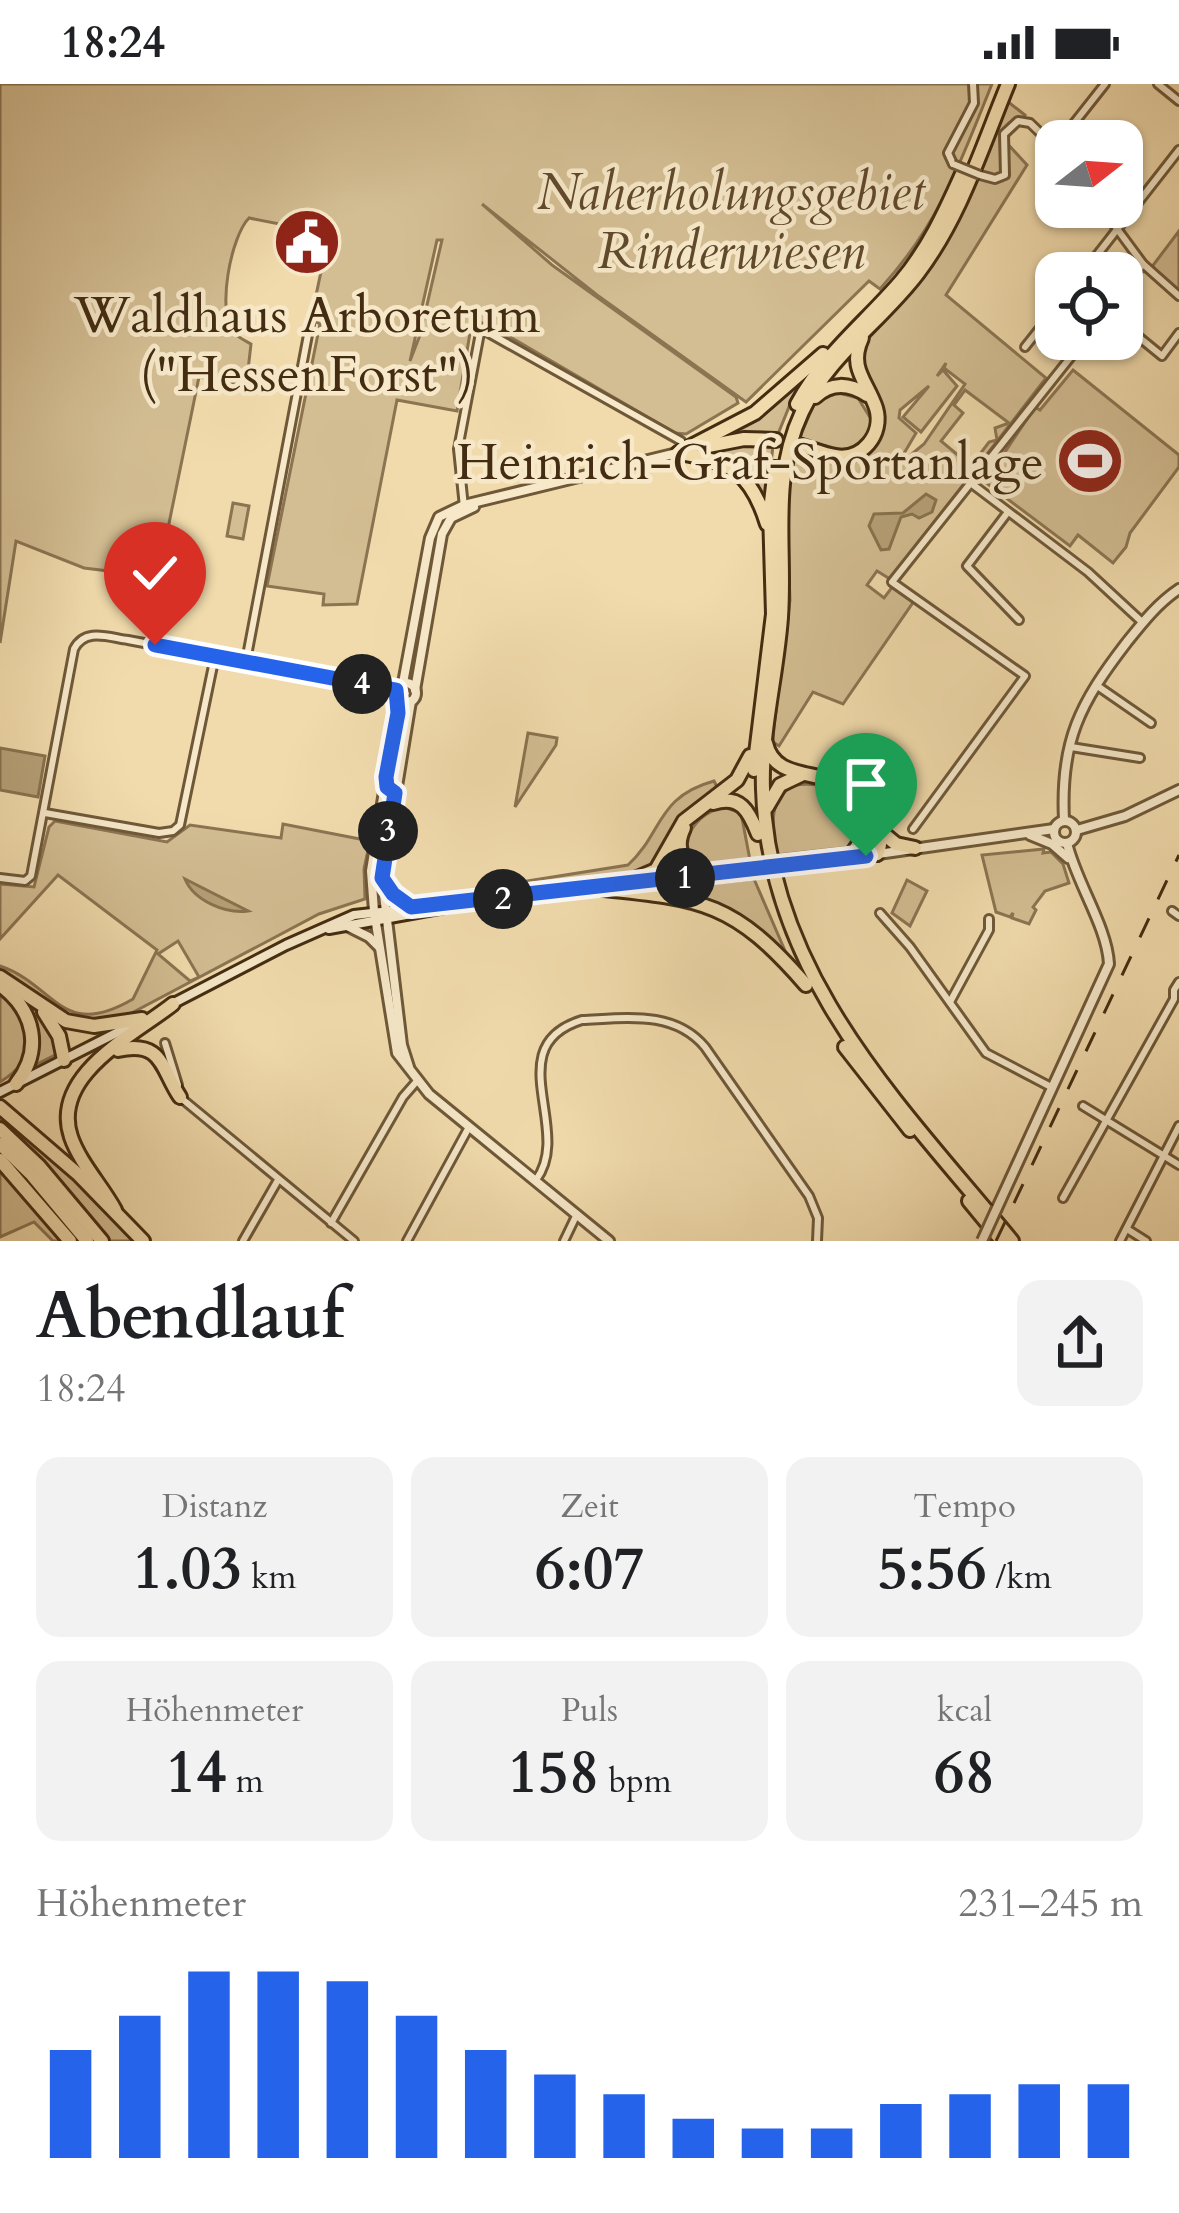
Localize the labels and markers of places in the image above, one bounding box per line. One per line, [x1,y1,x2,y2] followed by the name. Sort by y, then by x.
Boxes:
[272,207,342,277] public building icon: Waldhaus Arboretum ("HessenForst")
[73,281,541,410] place label: Waldhaus Arboretum ("HessenForst")
[1055,426,1125,496] sports icon: Heinrich-Graf-Sportanlage
[456,428,1044,498] place label: Heinrich-Graf-Sportanlage
[104,522,206,645] pin
[332,654,392,714] pin: 4
[815,733,917,856] pin
[358,801,418,861] pin: 3
[655,848,715,908] pin: 1
[473,869,533,929] pin: 2

